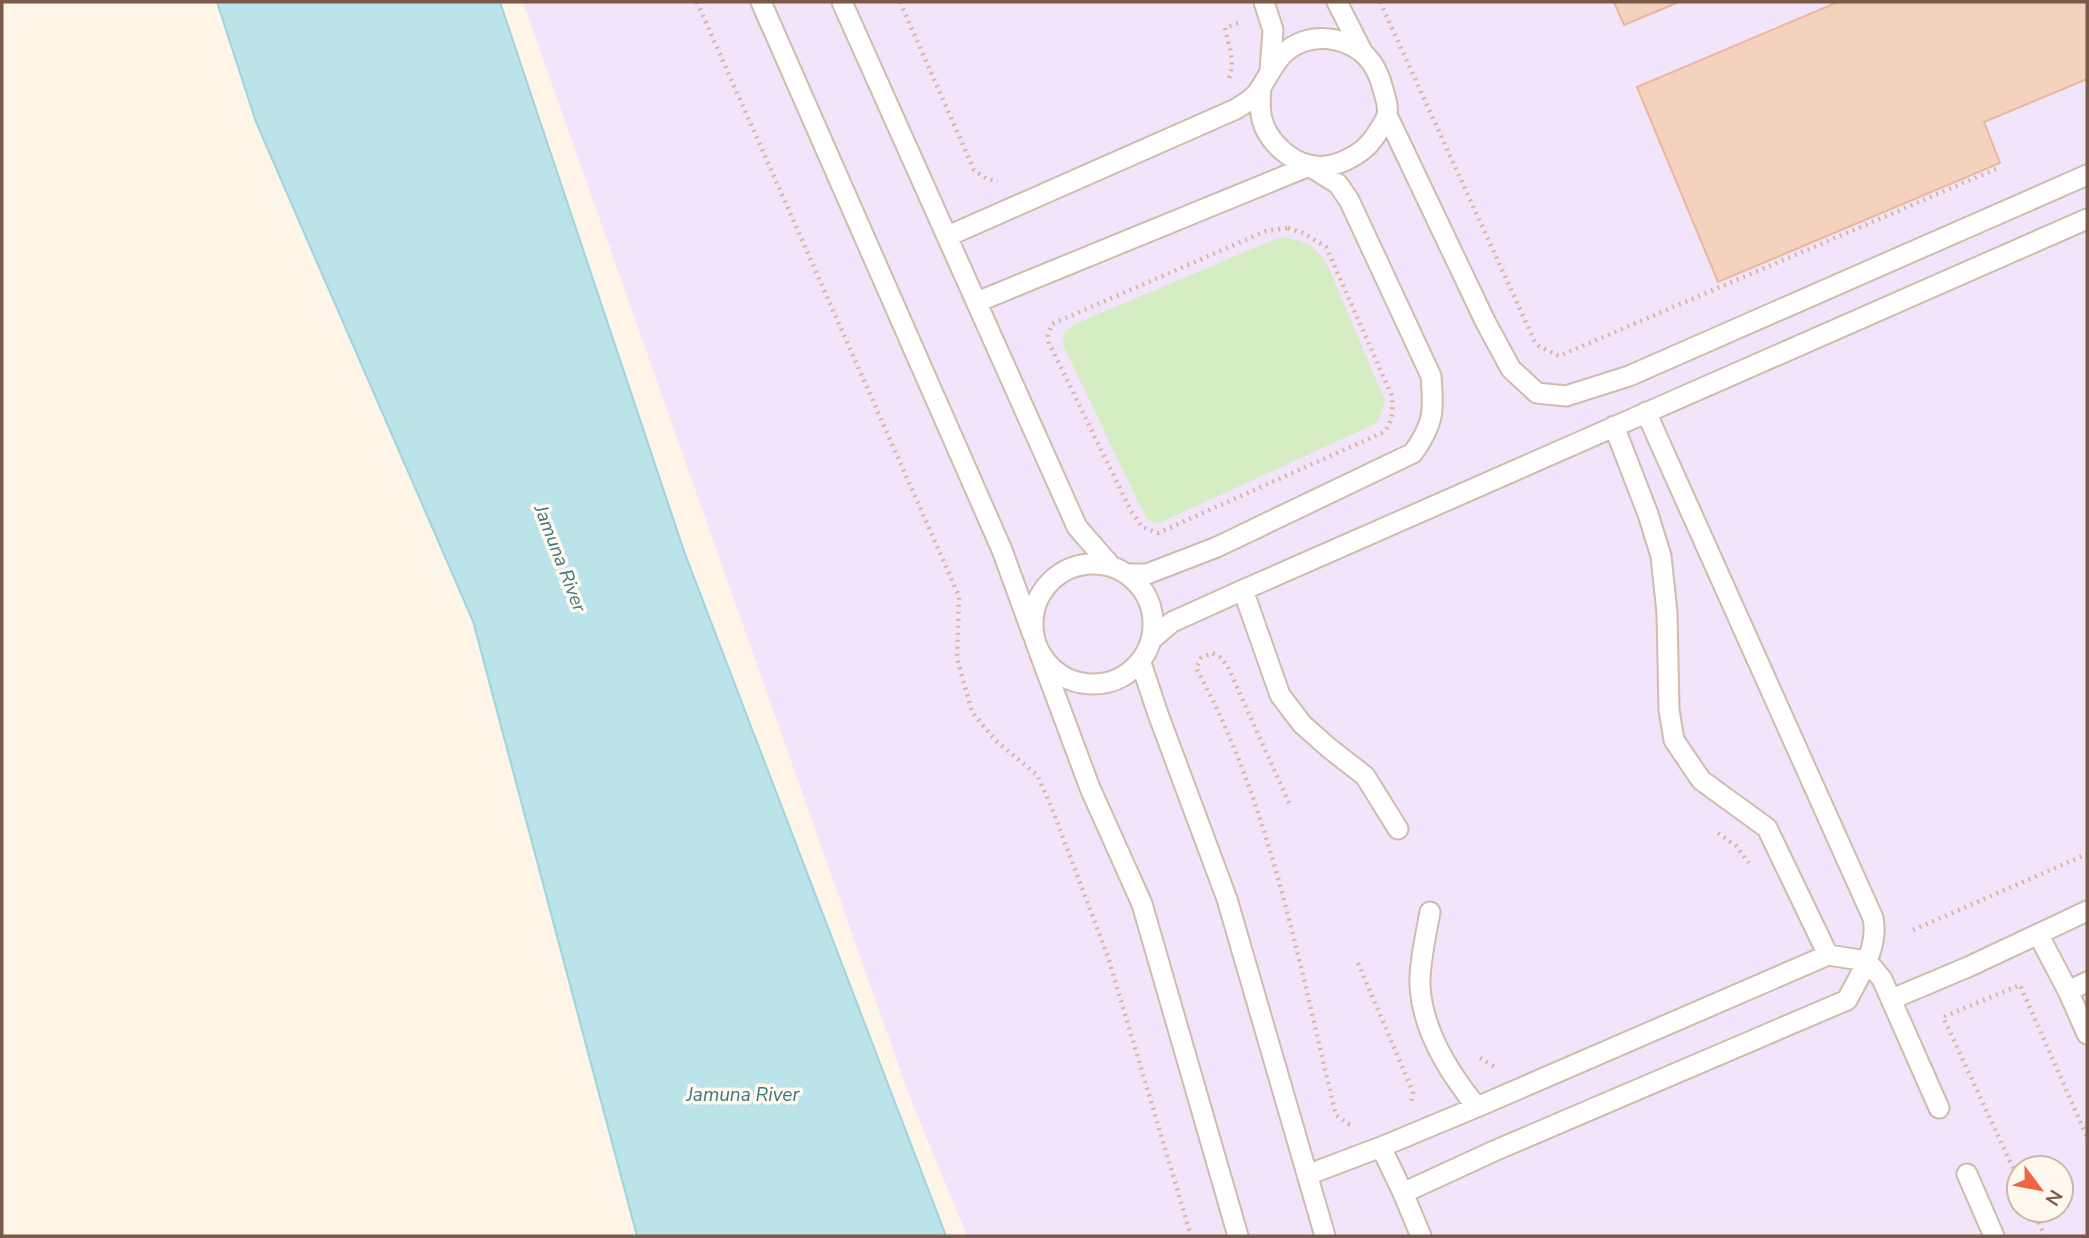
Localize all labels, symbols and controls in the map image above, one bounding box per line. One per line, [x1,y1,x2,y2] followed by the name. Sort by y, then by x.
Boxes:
[527,500,593,617] water label: Jamuna River
[686,1082,800,1108] water label: Jamuna River
[2005,1154,2075,1224] north arrow
[2039,1185,2068,1210] text: N

